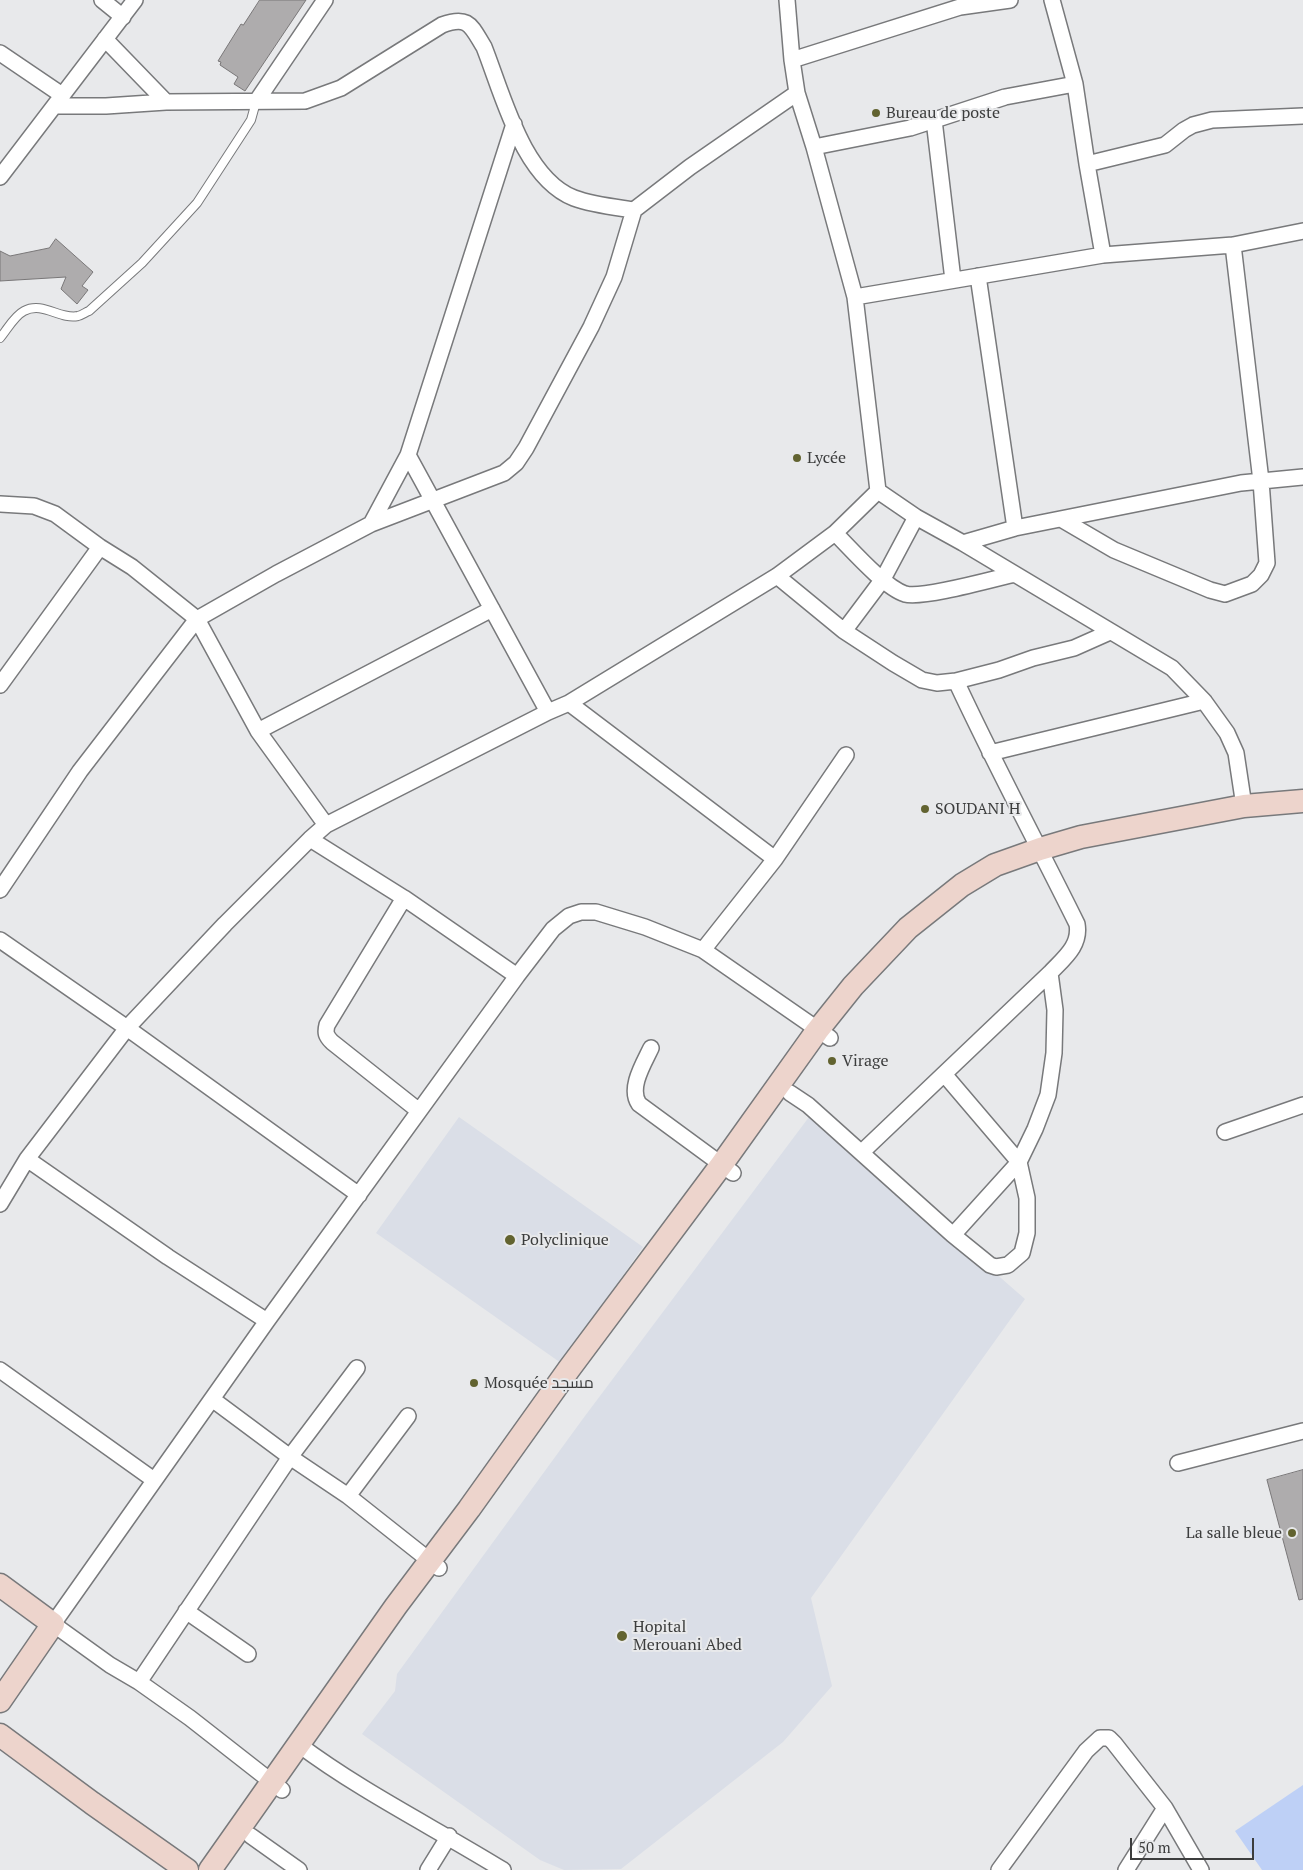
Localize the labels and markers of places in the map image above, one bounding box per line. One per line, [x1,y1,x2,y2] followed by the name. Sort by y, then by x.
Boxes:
[886,103,1000,123] place label: Bureau de poste
[870,107,882,119] marker: Bureau de poste
[807,448,846,468] place label: Lycée
[791,452,803,464] marker: Lycée
[935,799,1020,819] place label: SOUDANI H
[919,803,931,815] marker: SOUDANI H
[842,1051,888,1071] place label: Virage
[826,1055,838,1067] marker: Virage
[521,1230,609,1250] place label: Polyclinique
[503,1233,517,1247] marker: Polyclinique
[484,1373,594,1393] place label: Mosquée مسجد
[468,1377,480,1389] marker: Mosquée مسجد
[1186,1523,1282,1543] place label: La salle bleue
[1286,1527,1298,1539] marker: La salle bleue
[633,1617,742,1655] place label: Hopital Merouani Abed
[615,1629,629,1643] marker: Hopital Merouani Abed

